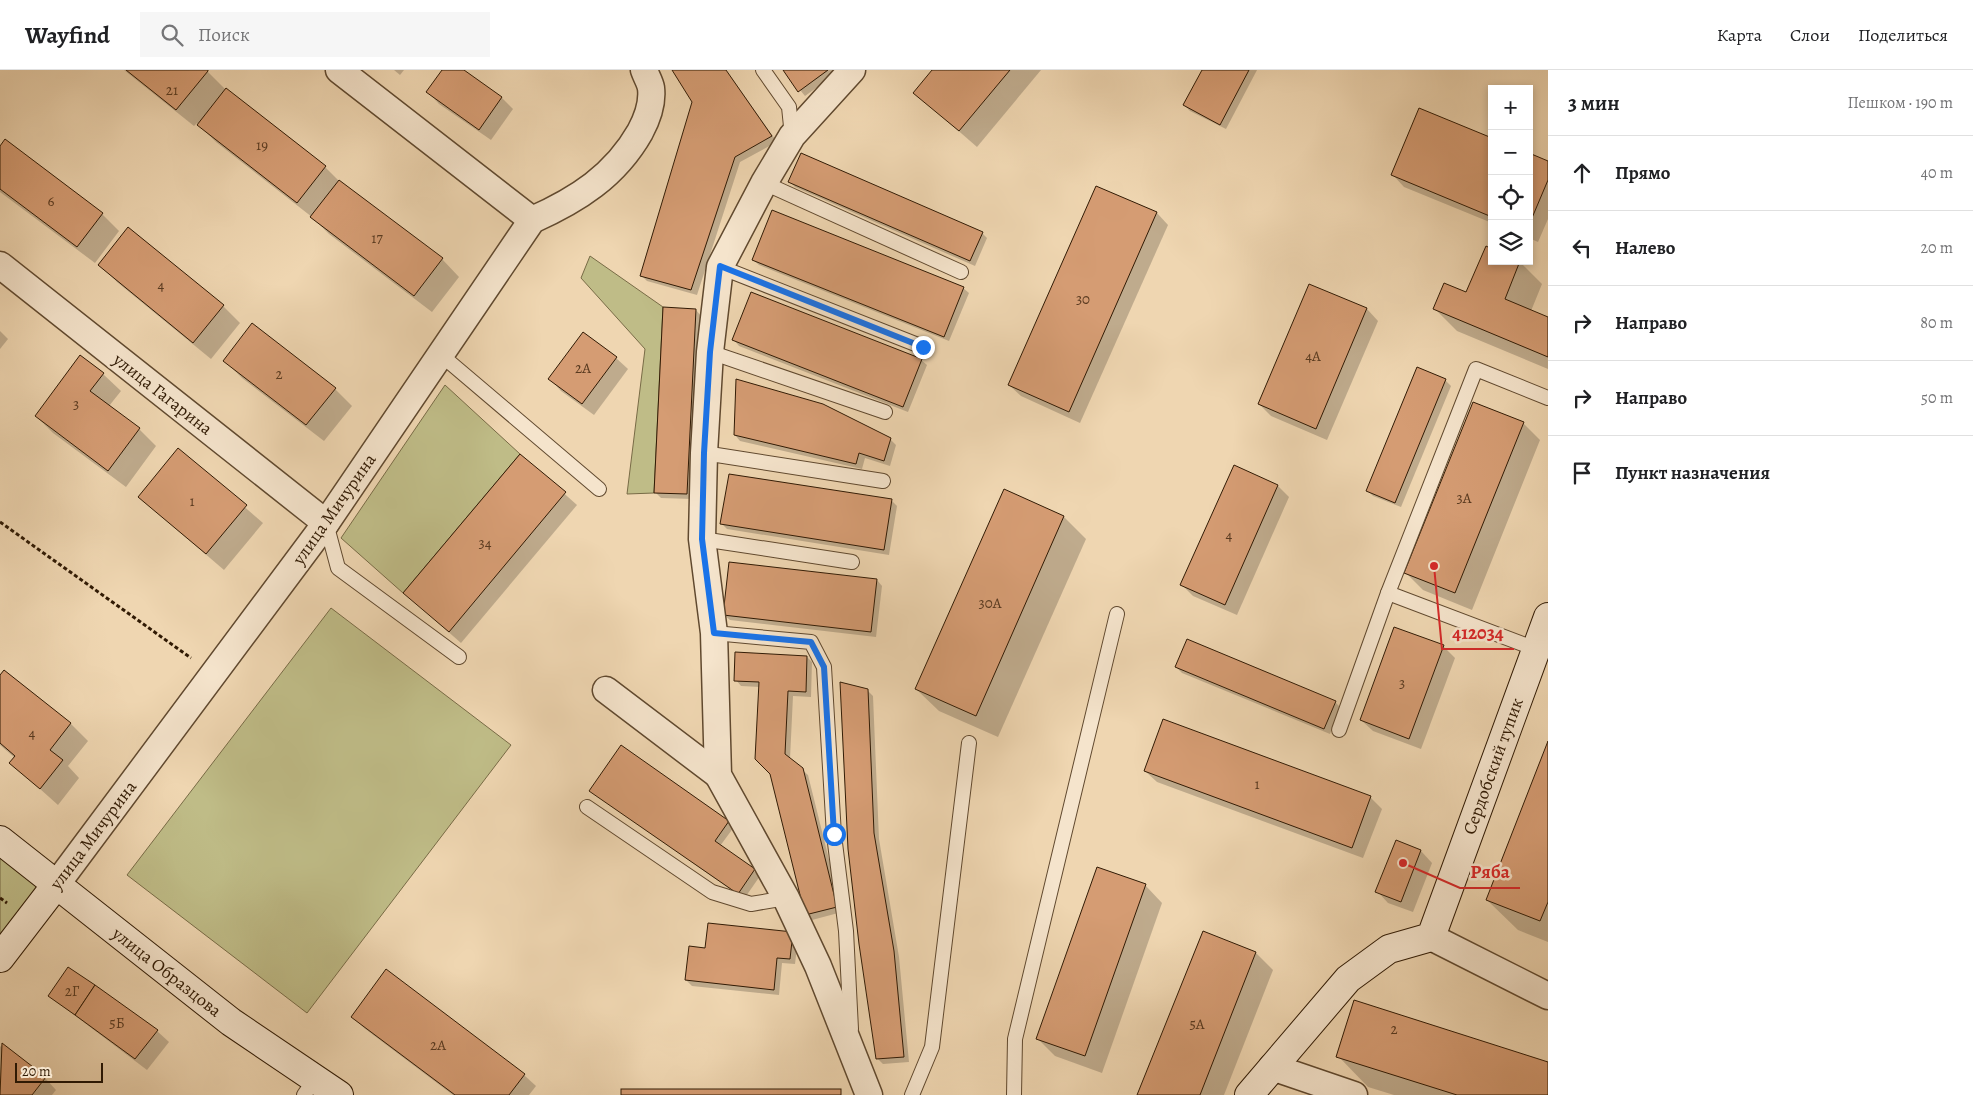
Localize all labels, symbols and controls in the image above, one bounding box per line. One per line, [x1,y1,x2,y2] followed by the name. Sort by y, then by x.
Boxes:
[140,12,490,57] search box
[25,19,110,51] text: Wayfind
[158,21,186,49] icon: search
[198,22,250,48] text: Поиск
[1717,23,1762,47] text: Карта
[1790,23,1830,47] text: Слои
[1858,23,1948,47] text: Поделиться
[166,80,178,100] house number: 21
[1488,85,1533,265] map controls
[1488,85,1533,130] button: +
[1568,89,1620,117] text: 3 мин
[1848,92,1953,114] text: Пешком · 190 m
[1488,130,1533,175] button: −
[256,135,268,155] house number: 19
[1568,159,1596,187] icon: ahead
[1615,160,1670,186] text: Прямо
[1921,162,1953,184] text: 40 m
[1488,175,1533,220] button: locate
[48,191,55,211] house number: 6
[1488,220,1533,265] button: layers
[371,228,383,248] house number: 17
[1568,234,1596,262] icon: left
[1615,235,1675,261] text: Налево
[1920,237,1953,259] text: 20 m
[158,275,165,295] house number: 4
[1076,289,1090,309] house number: 30
[1568,309,1596,337] icon: right
[1615,310,1687,336] text: Направо
[1920,312,1953,334] text: 80 m
[912,336,935,359] route end
[1305,346,1321,366] house number: 4А
[107,347,218,441] street label: улица Гагарина
[575,358,591,378] house number: 2А
[275,364,283,384] house number: 2
[1568,384,1596,412] icon: right
[1615,385,1687,411] text: Направо
[1921,387,1953,409] text: 50 m
[73,394,79,414] house number: 3
[286,448,382,570] street label: улица Мичурина
[1568,459,1596,487] icon: arrive
[1615,460,1770,486] text: Пункт назначения
[1456,488,1472,508] house number: 3А
[189,491,195,511] house number: 1
[1226,525,1233,545] house number: 4
[478,533,492,553] house number: 34
[979,593,1002,613] house number: 30А
[1442,615,1514,649] callout: 412034
[1452,620,1504,646] text: 412034
[1399,673,1405,693] house number: 3
[1457,694,1529,838] street label: Сердобский тупик
[29,723,36,743] house number: 4
[1254,774,1260,794] house number: 1
[43,775,142,895] street label: улица Мичурина
[823,823,846,846] route start
[1460,854,1520,888] callout: Ряба
[1470,859,1511,885] text: Ряба
[106,921,227,1023] street label: улица Образцова
[65,981,80,1001] house number: 2Г
[109,1013,125,1033] house number: 5Б
[1189,1014,1205,1034] house number: 5А
[1390,1019,1398,1039] house number: 2
[430,1035,446,1055] house number: 2А
[15,1060,102,1083] scale bar
[22,1062,51,1081] text: 20 m

